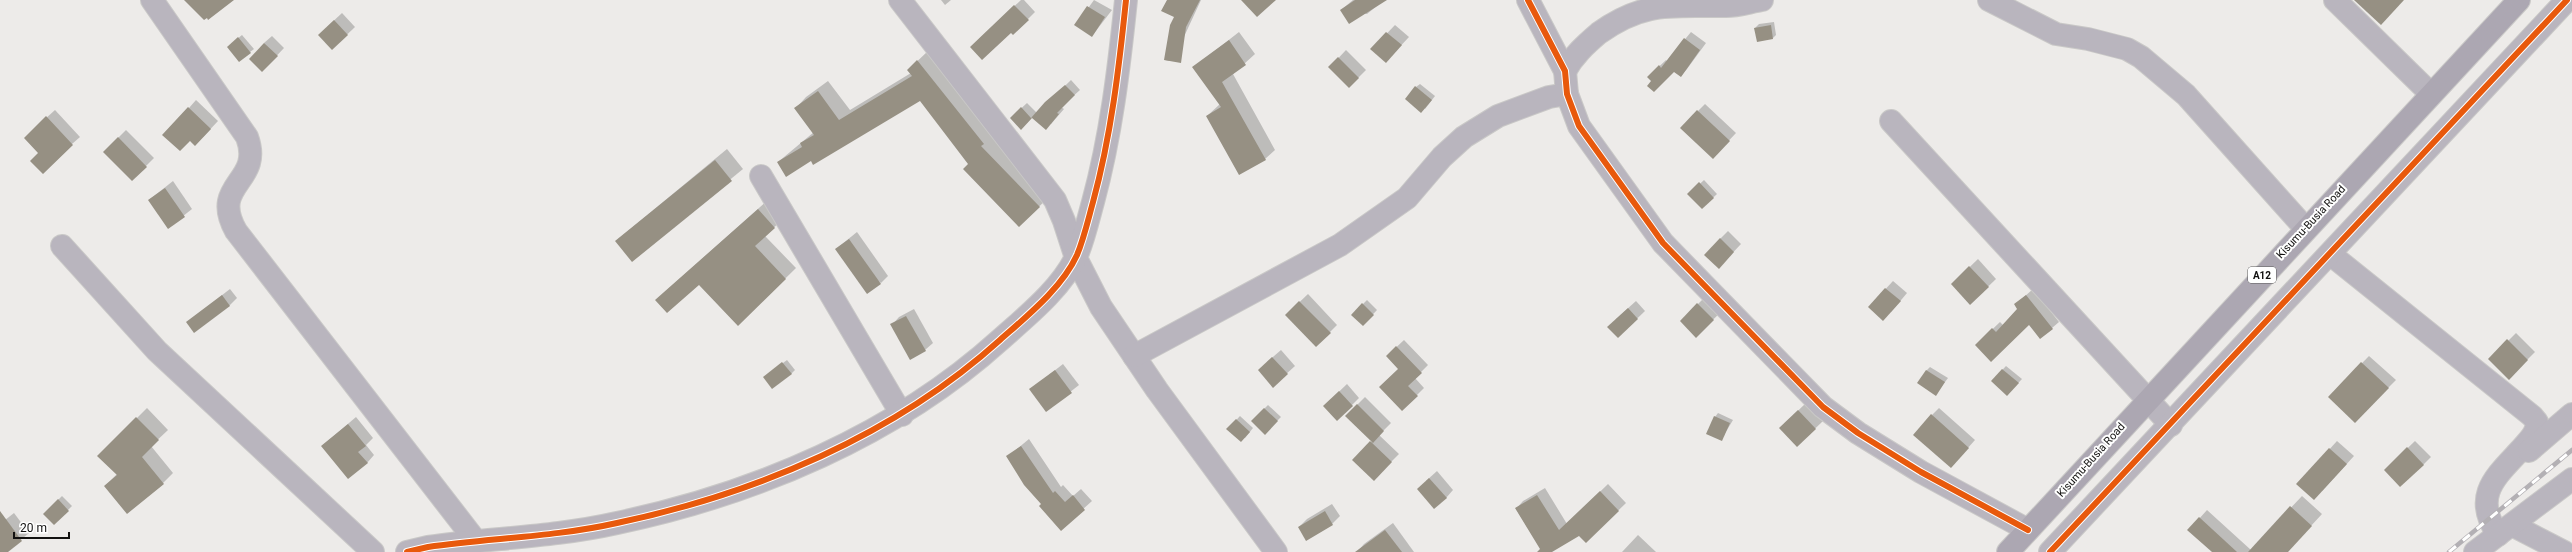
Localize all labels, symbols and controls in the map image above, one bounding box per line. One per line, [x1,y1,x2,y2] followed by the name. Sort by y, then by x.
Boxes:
[2274,183,2348,261] street label: Kisumu-Busia Road
[2248,267,2276,283] road number: A12
[2054,420,2128,500] street label: Kisumu-Busia Road
[14,514,69,540] scale bar
[20,521,47,535] text: 20 m

